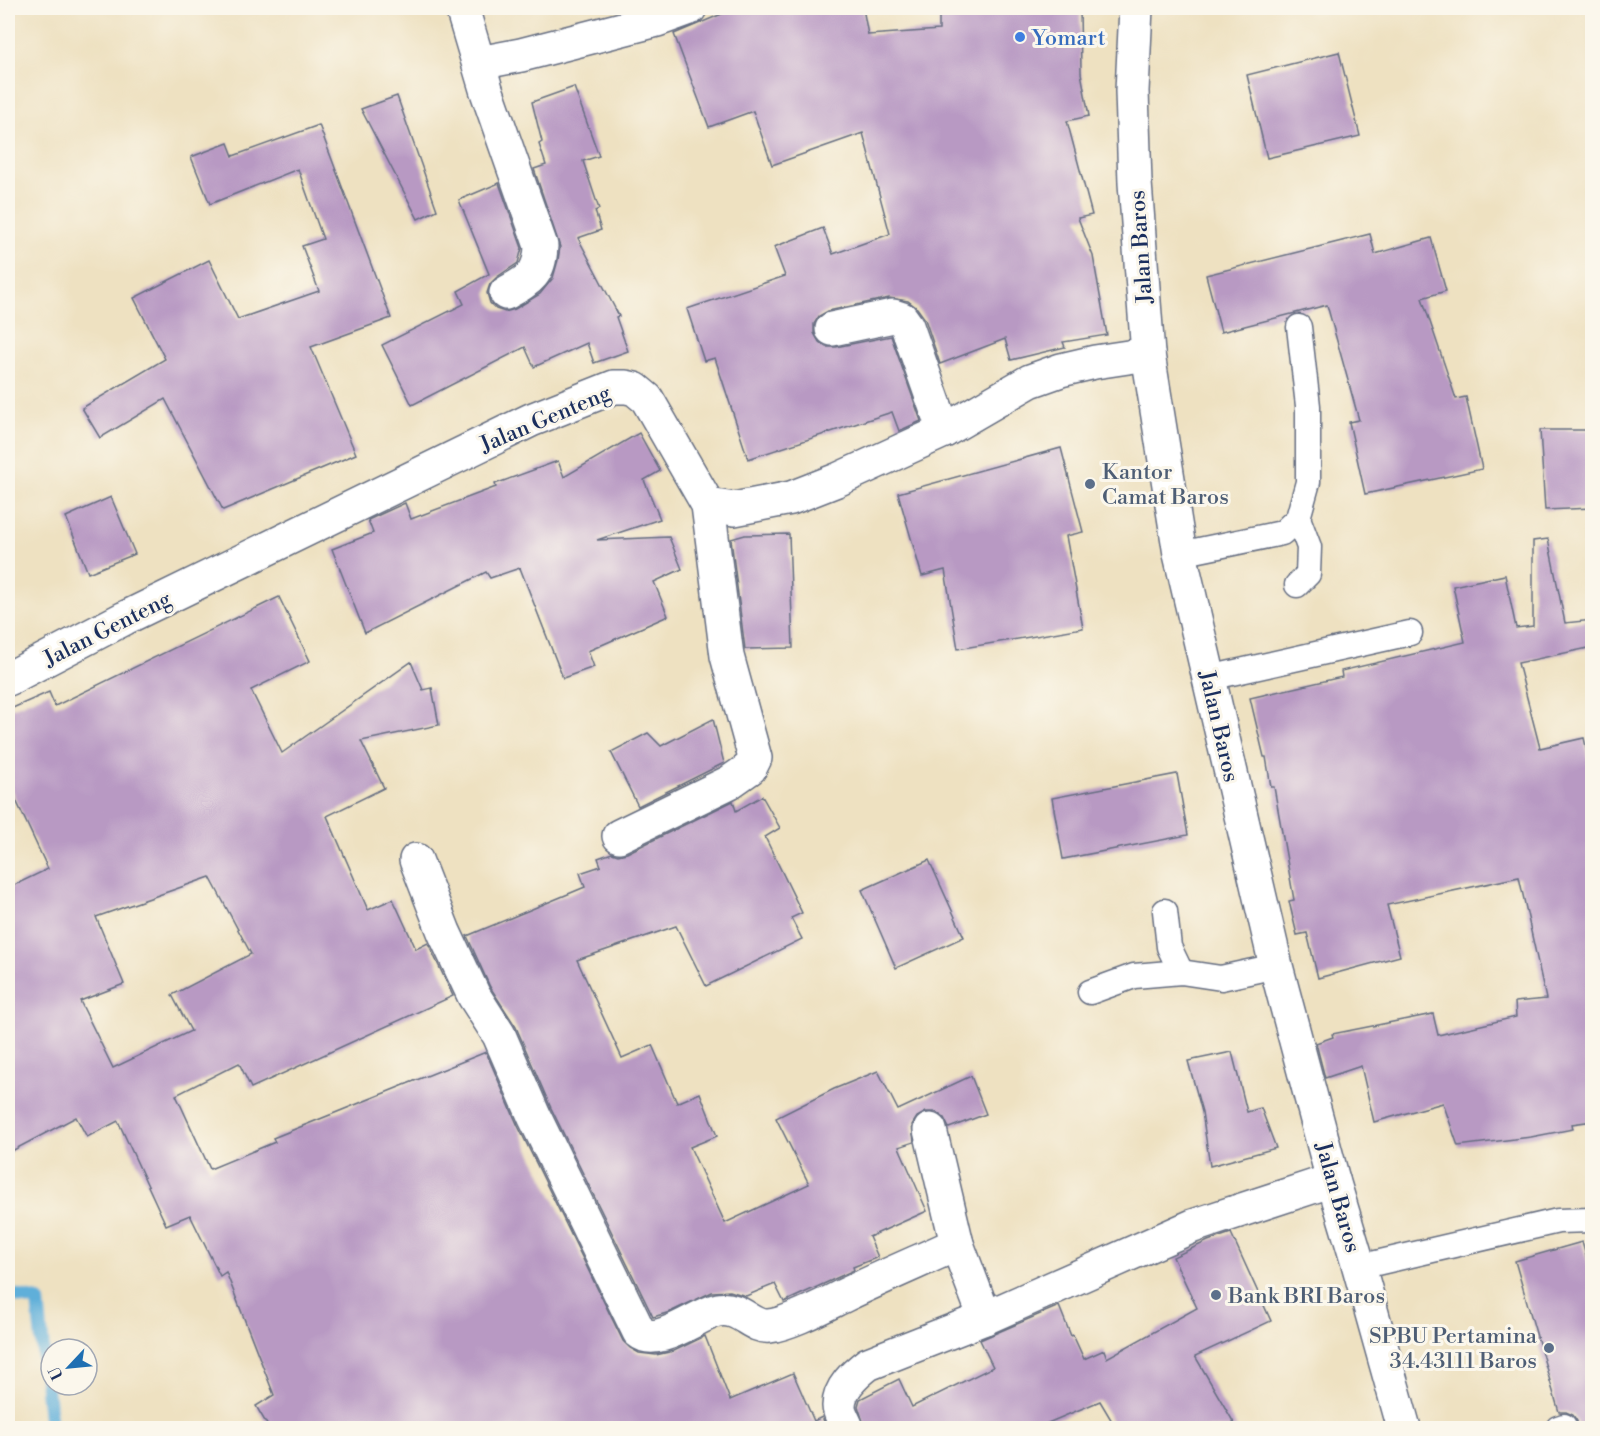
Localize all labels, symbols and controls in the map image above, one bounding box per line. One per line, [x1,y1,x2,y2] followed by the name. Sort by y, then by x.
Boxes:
[1031,25,1106,52] place label: Yomart
[1013,30,1027,44] marker: Yomart
[1124,189,1159,305] street label: Jalan Baros
[475,379,616,459] street label: Jalan Genteng
[1102,459,1229,511] place label: Kantor Camat Baros
[1083,477,1097,491] marker: Kantor Camat Baros
[39,585,176,673] street label: Jalan Genteng
[1192,667,1244,785] street label: Jalan Baros
[1309,1138,1366,1256] street label: Jalan Baros
[1227,1283,1385,1310] place label: Bank BRI Baros
[1209,1288,1223,1302] marker: Bank BRI Baros
[1369,1323,1538,1375] place label: SPBU Pertamina 34.43111 Baros
[39,1337,99,1397] north arrow
[1542,1341,1556,1355] marker: SPBU Pertamina 34.43111 Baros
[44,1363,68,1383] text: U

